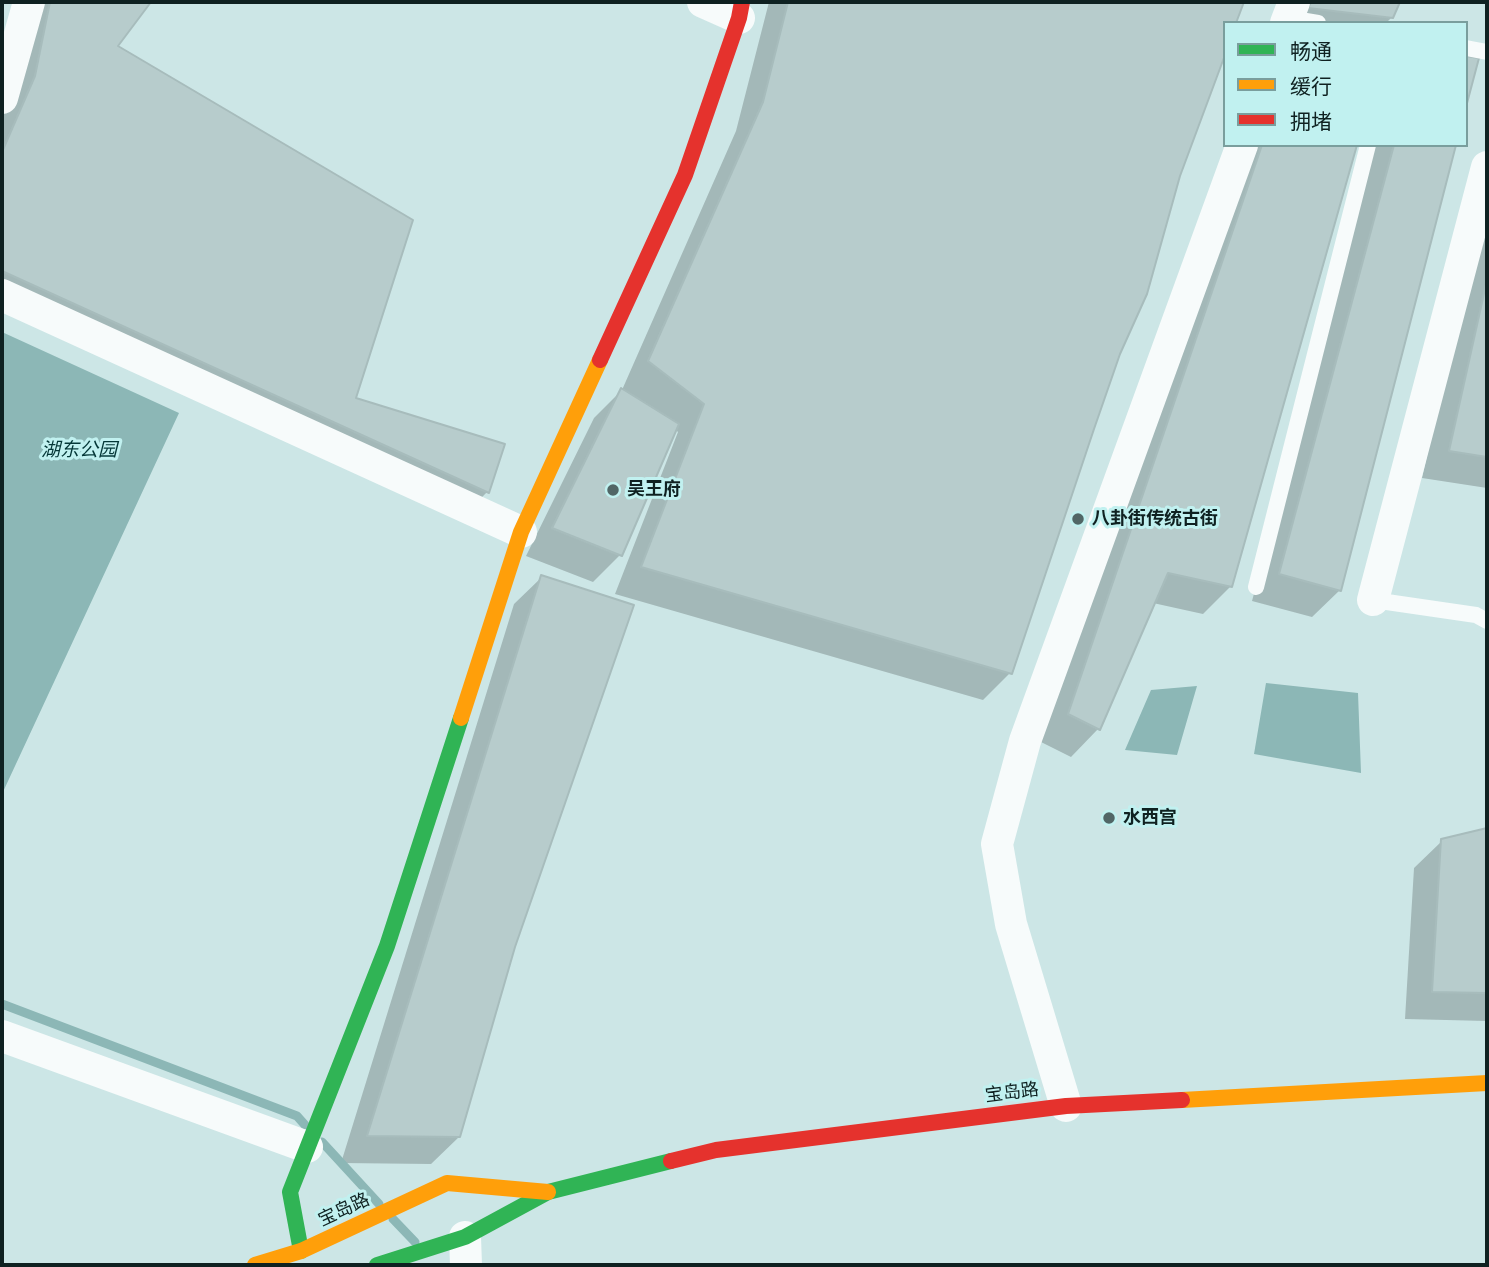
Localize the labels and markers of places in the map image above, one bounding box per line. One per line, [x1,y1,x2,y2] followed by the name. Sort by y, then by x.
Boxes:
[627,479,681,501] place label: 吴王府
[605,482,621,498] marker: 吴王府
[1092,508,1218,530] place label: 八卦街传统古街
[1070,511,1086,527] marker: 八卦街传统古街
[1123,807,1177,829] place label: 水西宫
[1101,810,1117,826] marker: 水西宫

